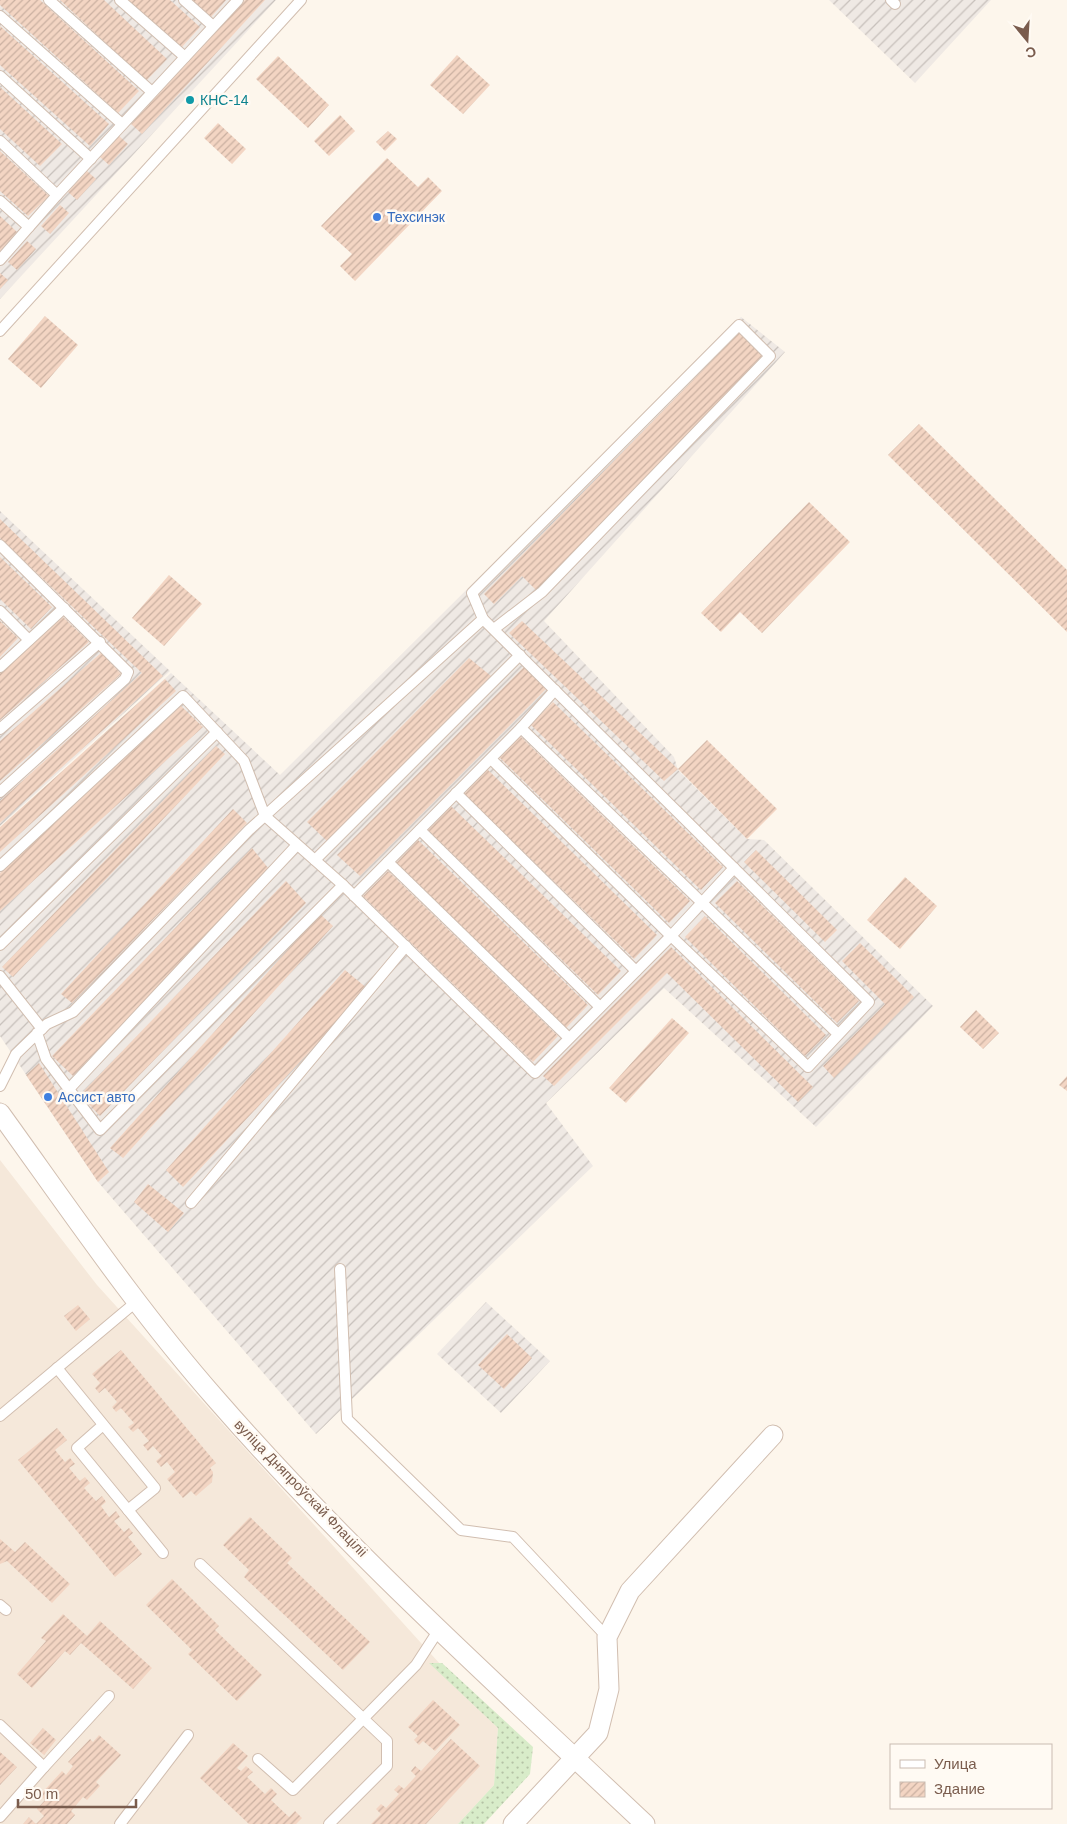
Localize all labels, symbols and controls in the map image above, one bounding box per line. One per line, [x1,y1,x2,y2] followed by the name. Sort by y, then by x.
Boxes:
[1002,15,1052,65] north arrow
[1024,43,1038,62] text: С
[200,92,249,108] place label: КНС-14
[184,94,196,106] marker: КНС-14
[387,209,446,225] place label: Техсинэк
[371,211,383,223] marker: Техсинэк
[58,1089,136,1105] place label: Ассист авто
[42,1091,54,1103] marker: Ассист авто
[231,1416,371,1560] street label: вуліца Дняпроўскай Флаціліі
[890,1744,1052,1809] legend
[934,1755,977,1772] text: Улица
[18,1776,135,1808] scale bar
[934,1780,985,1797] text: Здание
[25,1785,58,1802] text: 50 m

